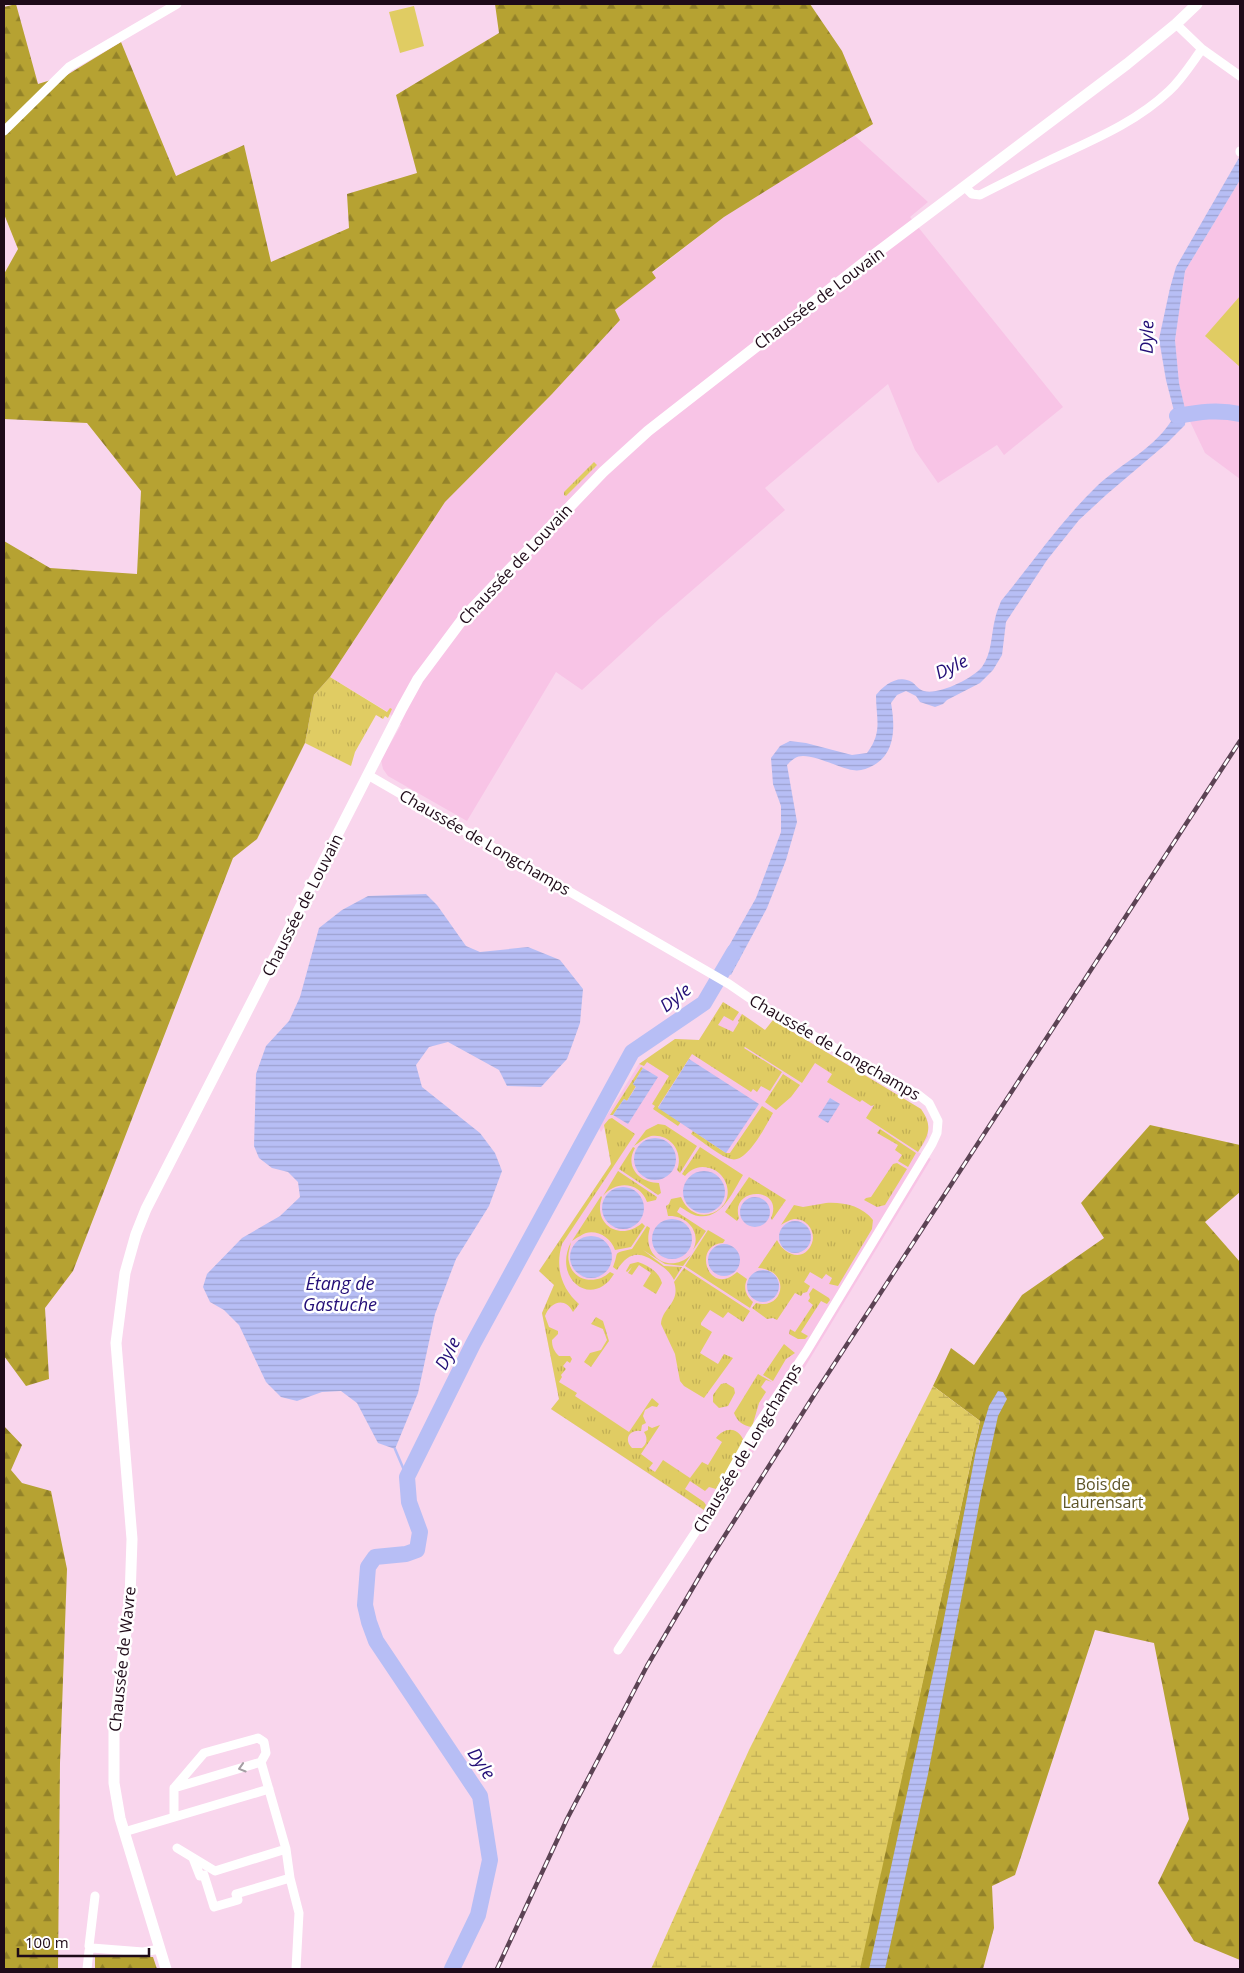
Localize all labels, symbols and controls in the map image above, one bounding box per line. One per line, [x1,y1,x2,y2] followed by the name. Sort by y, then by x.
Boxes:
[750,242,888,354] street label: Chaussée de Louvain
[1134,320,1158,354] water label: Dyle
[453,499,577,629] street label: Chaussée de Louvain
[931,648,971,684] water label: Dyle
[396,784,574,900] street label: Chaussée de Longchamps
[256,830,348,980] street label: Chaussée de Louvain
[654,977,696,1017] water label: Dyle
[746,989,924,1105] street label: Chaussée de Longchamps
[303,1271,377,1316] water label: Étang de Gastuche
[429,1332,465,1374] water label: Dyle
[688,1359,806,1537] street label: Chaussée de Longchamps
[1062,1473,1144,1513] park label: Bois de Laurensart
[103,1585,141,1733] street label: Chaussée de Wavre
[463,1742,501,1784] water label: Dyle
[238,1762,246,1772] one-way arrow
[18,1926,149,1958] scale bar
[25,1932,69,1952] text: 100 m

